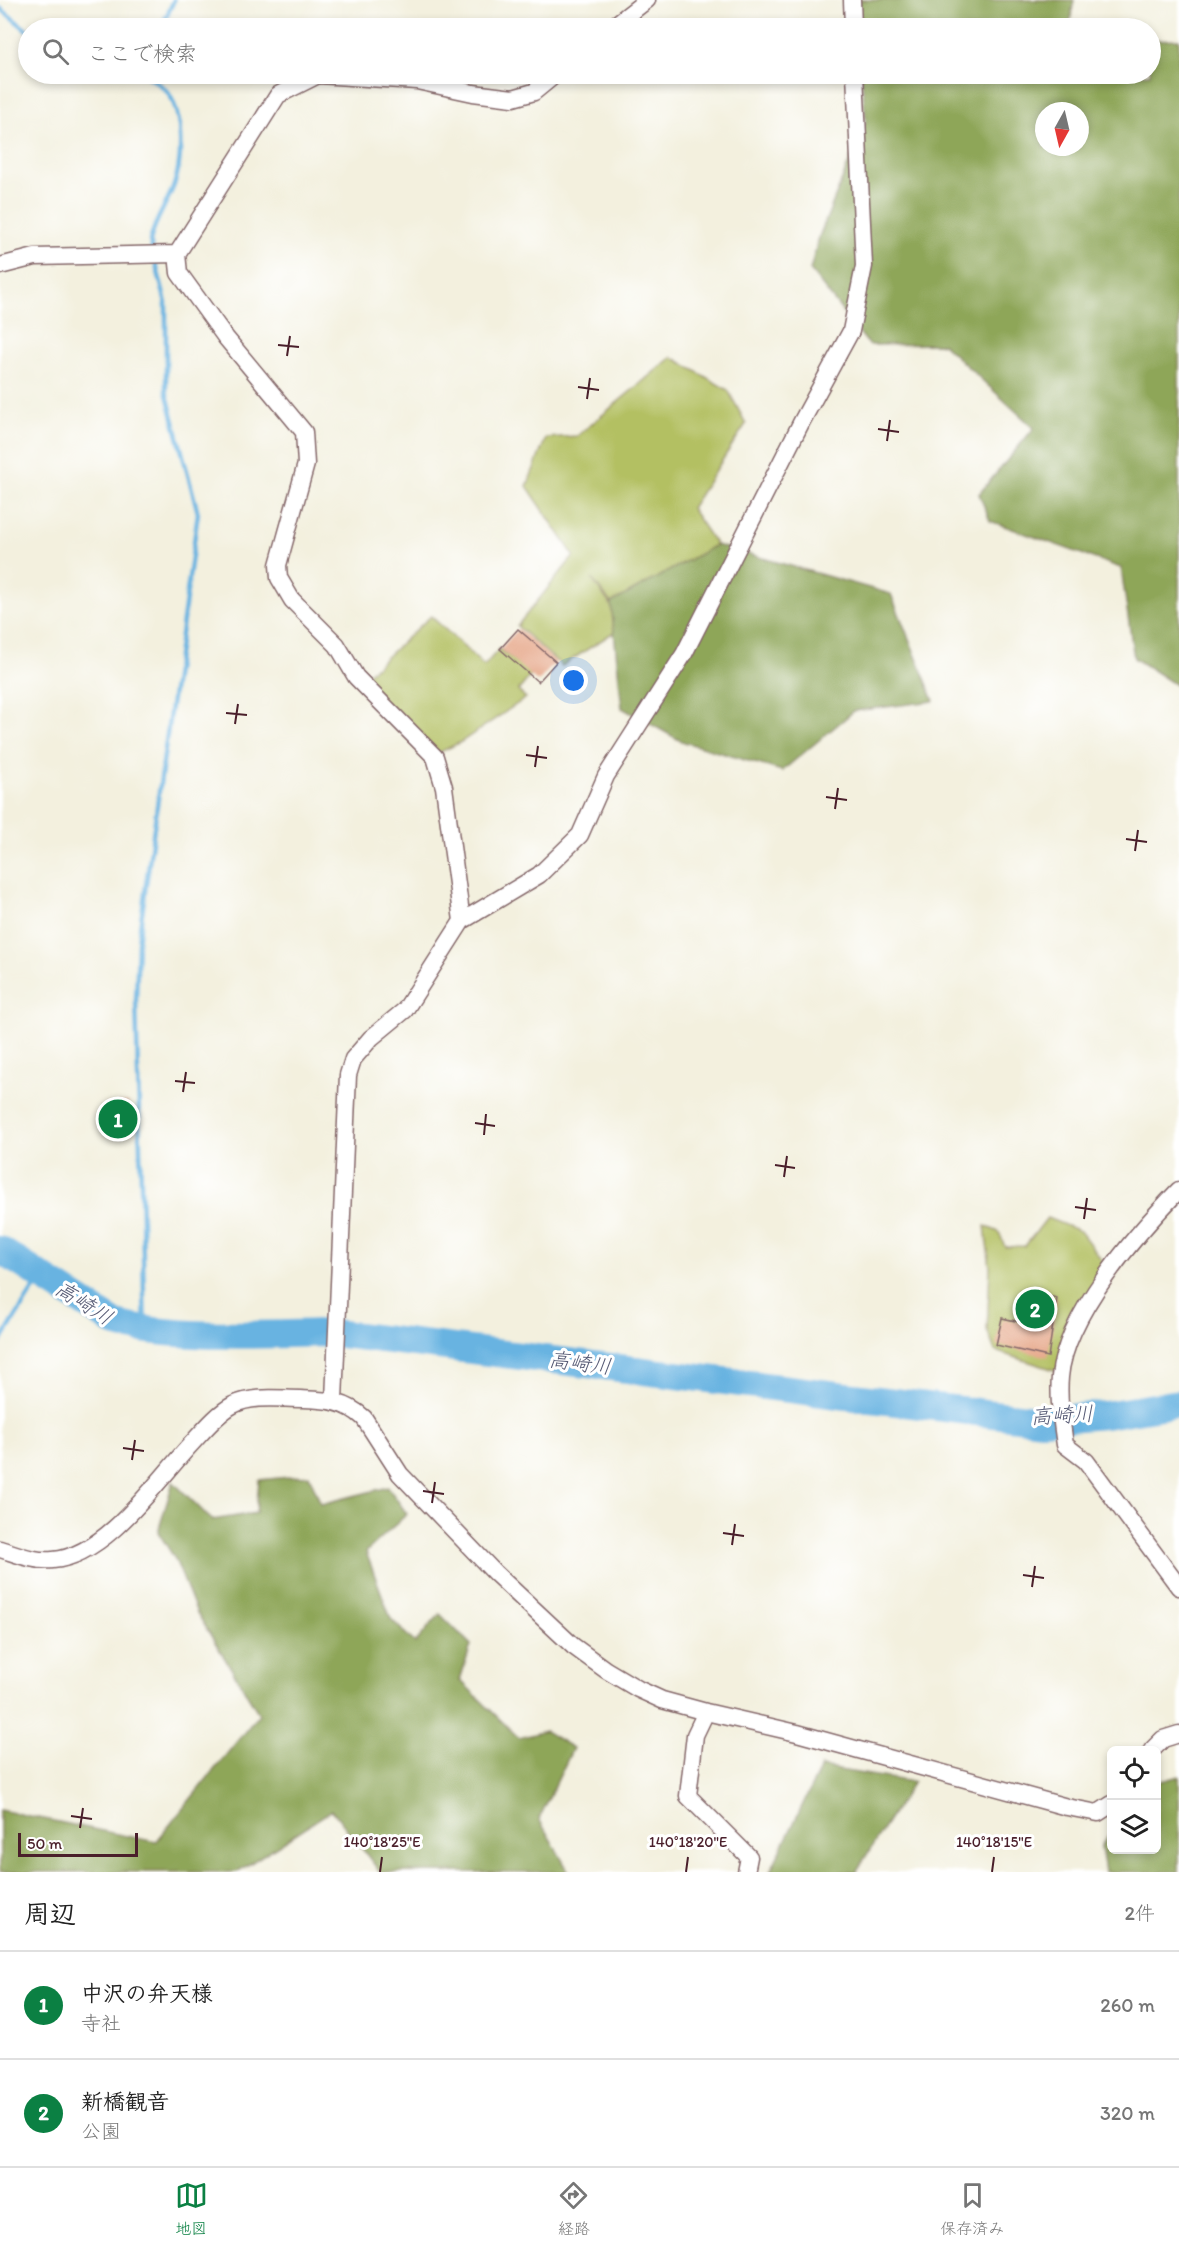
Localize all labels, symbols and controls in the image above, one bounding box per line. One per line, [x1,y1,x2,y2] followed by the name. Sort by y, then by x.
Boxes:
[18,18,1161,84] search box
[39,35,72,68] icon: search
[87,40,197,67] text: ここで検索
[1035,102,1089,156] north arrow
[559,666,588,695] your location
[98,1096,138,1142] pin: 1
[51,1275,118,1330] water label: 高崎川
[1016,1286,1054,1332] pin: 2
[547,1346,613,1379] water label: 高崎川
[1030,1400,1094,1429] water label: 高崎川
[1107,1746,1161,1854] map controls
[1107,1746,1161,1800] button: locate
[1107,1800,1161,1854] button: layers
[18,1830,138,1858] scale bar
[343,1833,421,1851] text: 140°18'25"E
[649,1833,727,1851] text: 140°18'20"E
[956,1833,1032,1851] text: 140°18'15"E
[27,1834,62,1853] text: 50 m
[24,1898,76,1930] text: 周辺
[1124,1901,1155,1925] text: 2件
[81,1980,213,2007] text: 中沢の弁天様
[39,1993,48,2017] text: 1
[1100,1993,1155,2017] text: 260 m
[81,2011,121,2035] text: 寺社
[81,2088,169,2115] text: 新橋観音
[38,2101,49,2125] text: 2
[1100,2101,1155,2125] text: 320 m
[81,2119,121,2143] text: 公園
[175,2179,208,2239] tab: 地図
[557,2179,590,2239] tab: 経路
[940,2179,1004,2239] tab: 保存済み

